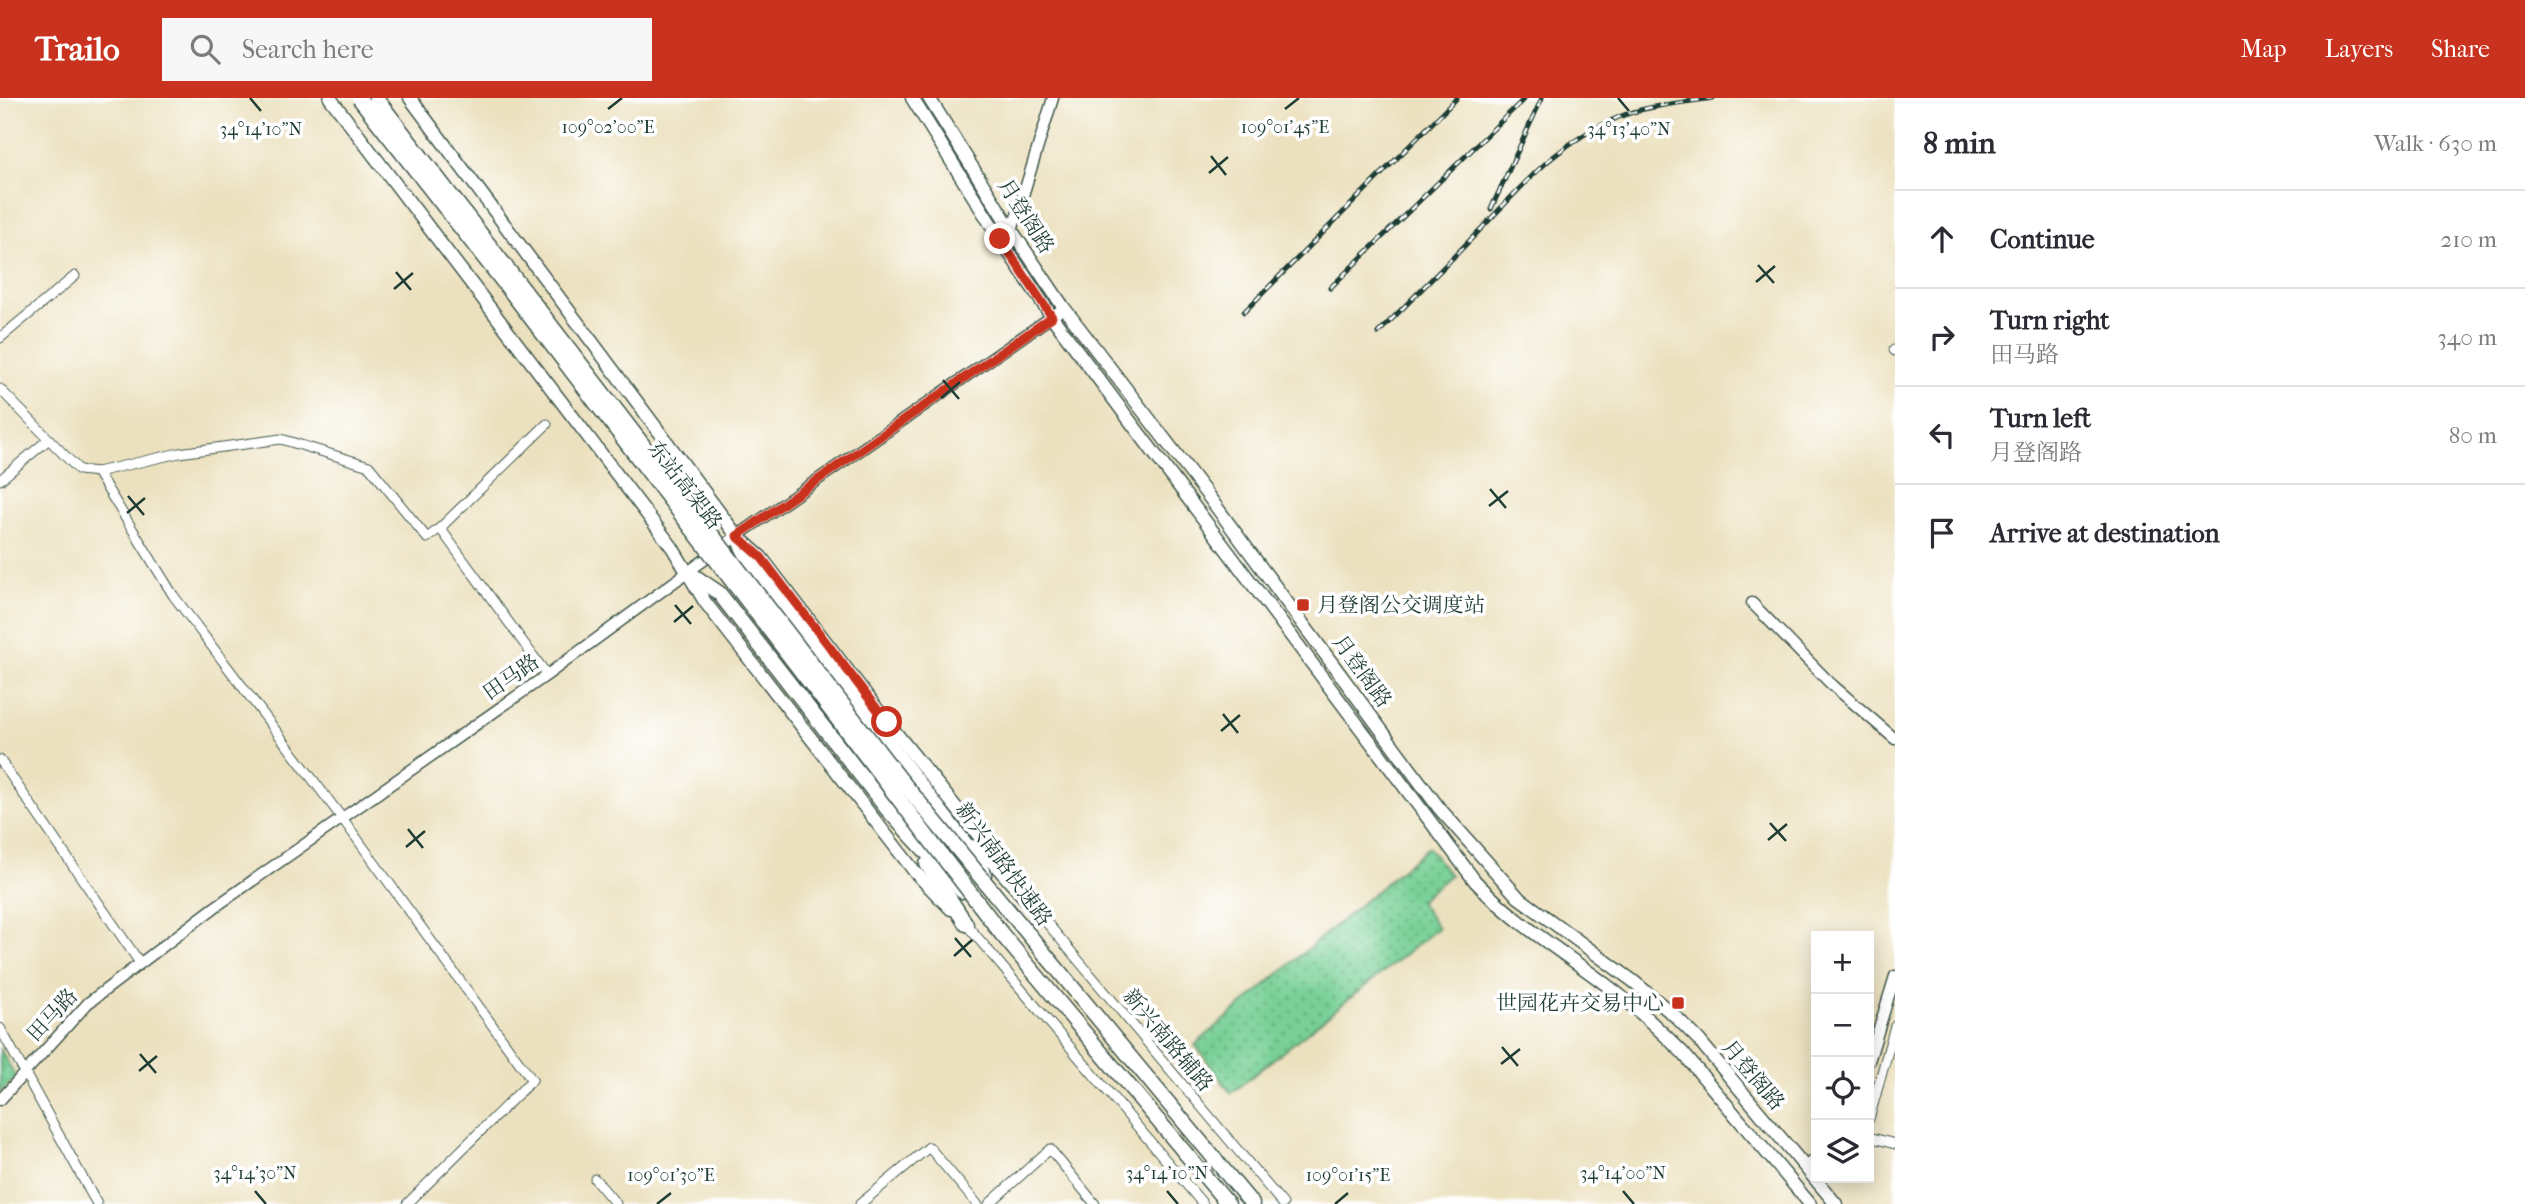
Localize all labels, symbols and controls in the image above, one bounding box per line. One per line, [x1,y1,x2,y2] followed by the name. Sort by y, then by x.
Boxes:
[162,18,652,81] search box
[35,30,120,69] text: Trailo
[186,30,224,68] icon: search
[242,34,374,65] text: Search here
[2241,35,2287,63] text: Map
[2325,35,2393,63] text: Layers
[2431,35,2490,63] text: Share
[561,117,655,138] text: 109°02'00"E
[1241,117,1329,138] text: 109°01'45"E
[220,119,303,140] text: 34°14'10"N
[1587,119,1671,140] text: 34°13'40"N
[1923,126,1996,161] text: 8 min
[2374,130,2497,157] text: Walk · 630 m
[993,174,1059,258] street label: 月登阁路
[1923,220,1961,258] icon: ahead
[984,223,1015,254] route end
[1990,224,2095,255] text: Continue
[2440,226,2497,253] text: 210 m
[1990,305,2110,336] text: Turn right
[1923,318,1961,356] icon: right
[2437,324,2497,351] text: 340 m
[1990,341,2059,368] text: 田马路
[1990,403,2091,434] text: Turn left
[1923,416,1961,454] icon: left
[2449,422,2497,449] text: 80 m
[643,436,727,534] street label: 东站高架路
[1990,439,2082,466] text: 月登阁路
[1923,514,1961,552] icon: arrive
[1990,518,2220,549] text: Arrive at destination
[1317,593,1485,617] place label: 月登阁公交调度站
[1295,597,1311,613] marker: 月登阁公交调度站
[1328,630,1396,712] street label: 月登阁路
[478,649,544,705] street label: 田马路
[871,706,902,737] route start
[951,797,1057,931] street label: 新兴南路快速路
[1811,931,1874,1183] map controls
[1811,931,1874,994] button: +
[22,984,82,1046] street label: 田马路
[1118,984,1218,1096] street label: 新兴南路辅路
[1496,991,1664,1015] place label: 世园花卉交易中心
[1811,994,1874,1057] button: −
[1670,995,1686,1011] marker: 世园花卉交易中心
[1717,1035,1789,1115] street label: 月登阁路
[1811,1057,1874,1120] button: locate
[1811,1120,1874,1183] button: layers
[213,1163,297,1184] text: 34°14'30"N
[1126,1163,1209,1184] text: 34°14'10"N
[1580,1163,1666,1184] text: 34°14'00"N
[627,1165,715,1186] text: 109°01'30"E
[1306,1165,1390,1186] text: 109°01'15"E

